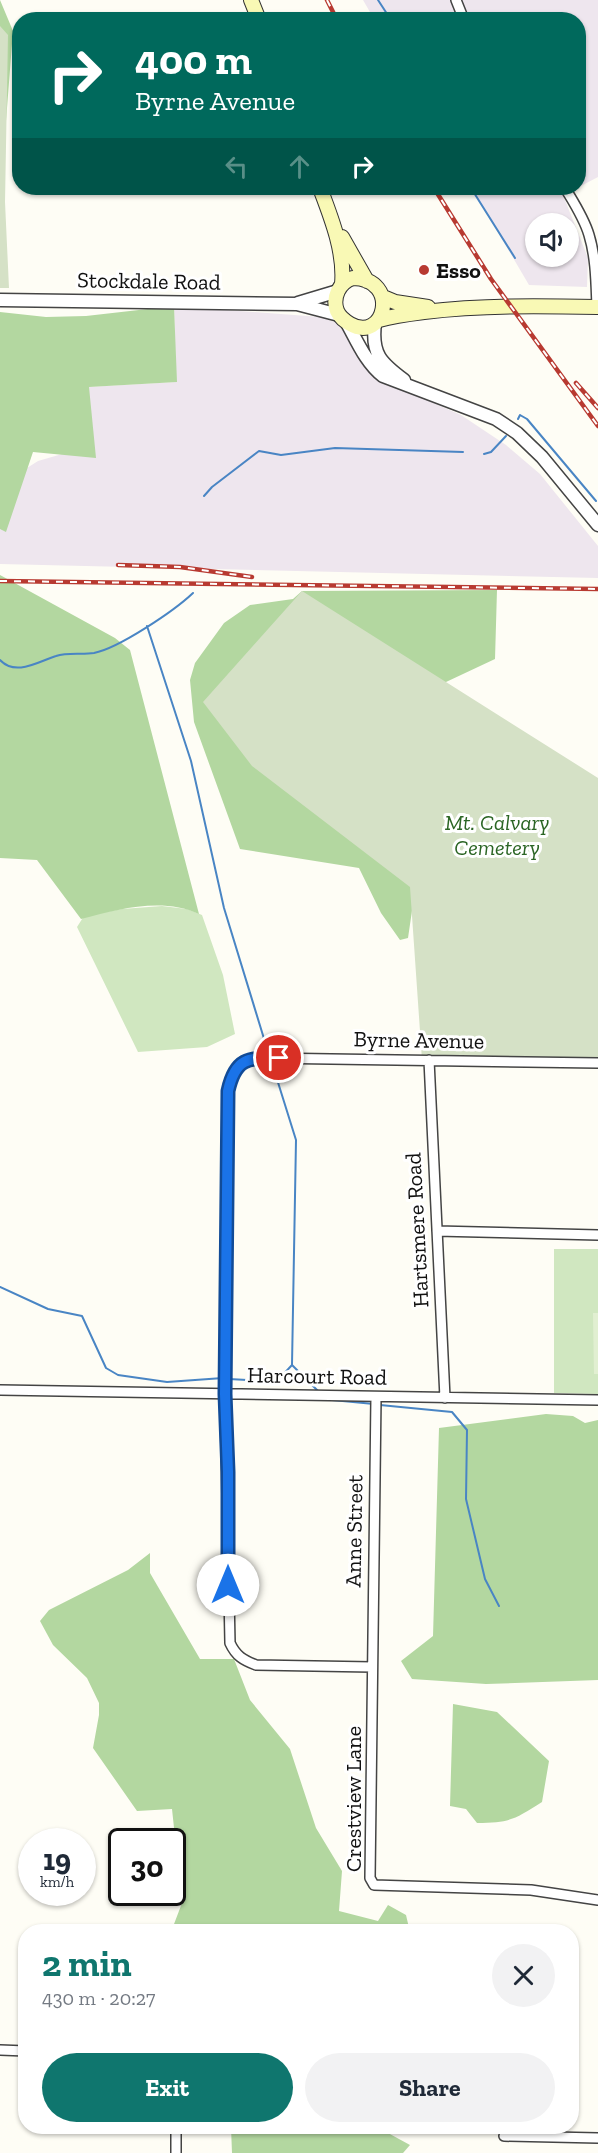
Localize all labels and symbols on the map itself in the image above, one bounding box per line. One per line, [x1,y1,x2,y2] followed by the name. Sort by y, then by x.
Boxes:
[436,257,481,284] place label: Esso
[417,263,431,277] marker: Esso
[77,266,221,296] street label: Stockdale Road
[445,809,549,861] park label: Mt. Calvary Cemetery
[354,1025,484,1055] street label: Byrne Avenue
[253,1032,304,1083] pin
[399,1152,435,1308] street label: Hartsmere Road
[247,1361,387,1391] street label: Harcourt Road
[340,1474,368,1588] street label: Anne Street
[196,1553,260,1617] position arrow
[340,1726,367,1872] street label: Crestview Lane
[108,1828,186,1906] speed limit sign: 30

